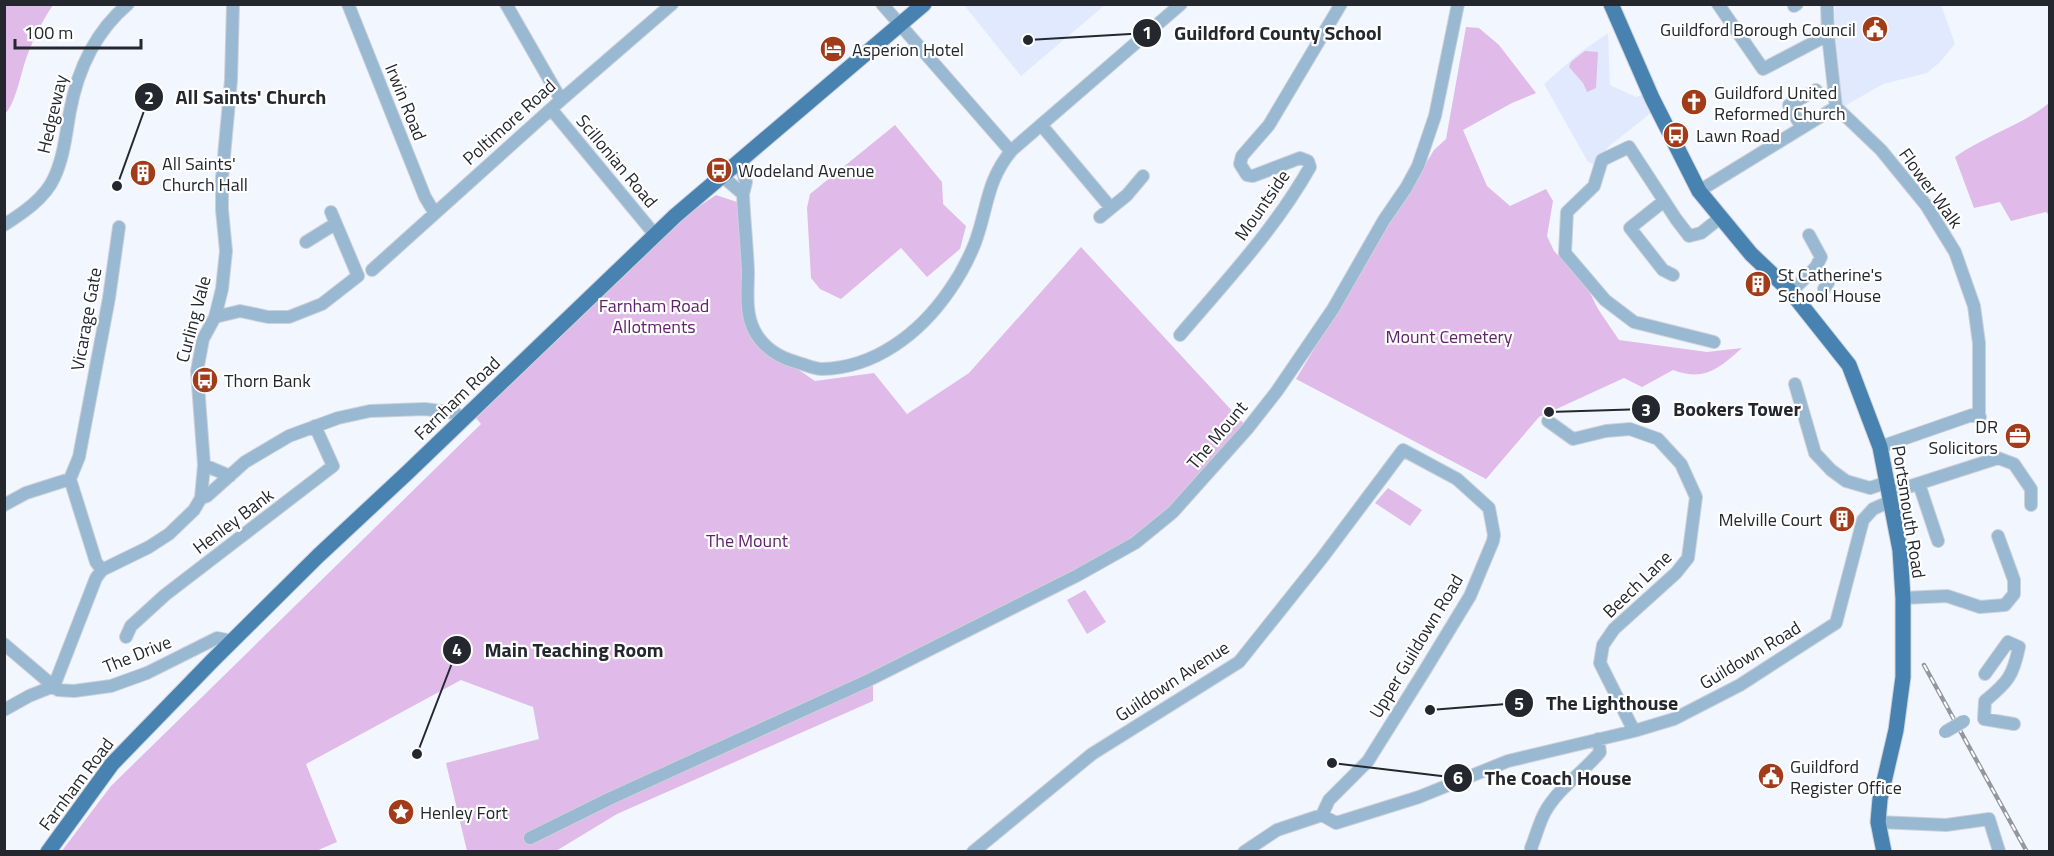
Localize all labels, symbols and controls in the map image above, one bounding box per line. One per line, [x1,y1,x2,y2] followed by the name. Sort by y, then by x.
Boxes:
[15,12,141,50] scale bar
[1132,14,1394,52] callout: Guildford County School
[1860,14,1890,44] public building icon: Guildford Borough Council
[1660,16,1856,43] place label: Guildford Borough Council
[1174,17,1382,48] text: Guildford County School
[24,19,73,46] text: 100 m
[1142,19,1152,46] text: 1
[818,34,848,64] hotel icon: Asperion Hotel
[852,36,964,63] place label: Asperion Hotel
[378,59,434,145] street label: Irwin Road
[30,72,74,156] street label: Hedgeway
[456,73,562,171] street label: Poltimore Road
[134,78,339,116] callout: All Saints' Church
[1714,79,1846,127] place label: Guildford United Reformed Church
[176,81,326,112] text: All Saints' Church
[144,84,154,111] text: 2
[1679,87,1709,117] church icon: Guildford United Reformed Church
[570,108,664,214] street label: Scillonian Road
[1661,120,1691,150] bus stop icon: Lawn Road
[1696,122,1780,149] place label: Lawn Road
[1893,142,1970,234] street label: Flower Walk
[162,150,248,198] place label: All Saints' Church Hall
[704,155,734,185] bus stop icon: Wodeland Avenue
[738,157,874,184] place label: Wodeland Avenue
[128,158,158,188] building icon: All Saints' Church Hall
[1228,164,1296,246] street label: Mountside
[1778,261,1882,309] place label: St Catherine's School House
[64,265,108,373] street label: Vicarage Gate
[1743,269,1773,299] building icon: St Catherine's School House
[168,273,218,365] street label: Curling Vale
[599,292,709,340] park label: Farnham Road Allotments
[1385,323,1513,350] park label: Mount Cemetery
[408,350,506,446] street label: Farnham Road
[190,365,220,395] bus stop icon: Thorn Bank
[224,367,311,394] place label: Thorn Bank
[1631,390,1813,428] callout: Bookers Tower
[1673,393,1802,424] text: Bookers Tower
[1180,394,1254,475] street label: The Mount
[1641,396,1651,423] text: 3
[1928,413,1998,461] place label: DR Solicitors
[2003,421,2033,451] office icon: DR Solicitors
[1885,444,1933,580] street label: Portsmouth Road
[187,481,279,560] street label: Henley Bank
[1827,504,1857,534] building icon: Melville Court
[1719,506,1823,533] place label: Melville Court
[706,527,789,554] park label: The Mount
[1596,544,1678,624] street label: Beech Lane
[1362,569,1470,723] street label: Upper Guildown Road
[1694,614,1806,696] street label: Guildown Road
[99,628,175,680] street label: The Drive
[442,631,675,669] callout: Main Teaching Room
[484,634,664,665] text: Main Teaching Room
[1110,634,1234,728] street label: Guildown Avenue
[452,636,462,663] text: 4
[1504,684,1690,722] callout: The Lighthouse
[1546,687,1678,718] text: The Lighthouse
[1514,690,1524,717] text: 5
[32,732,120,836] street label: Farnham Road
[1790,753,1902,801] place label: Guildford Register Office
[1443,759,1644,797] callout: The Coach House
[1756,761,1786,791] public building icon: Guildford Register Office
[1485,762,1631,793] text: The Coach House
[1453,764,1463,791] text: 6
[386,797,416,827] place icon: Henley Fort
[420,799,508,826] place label: Henley Fort

